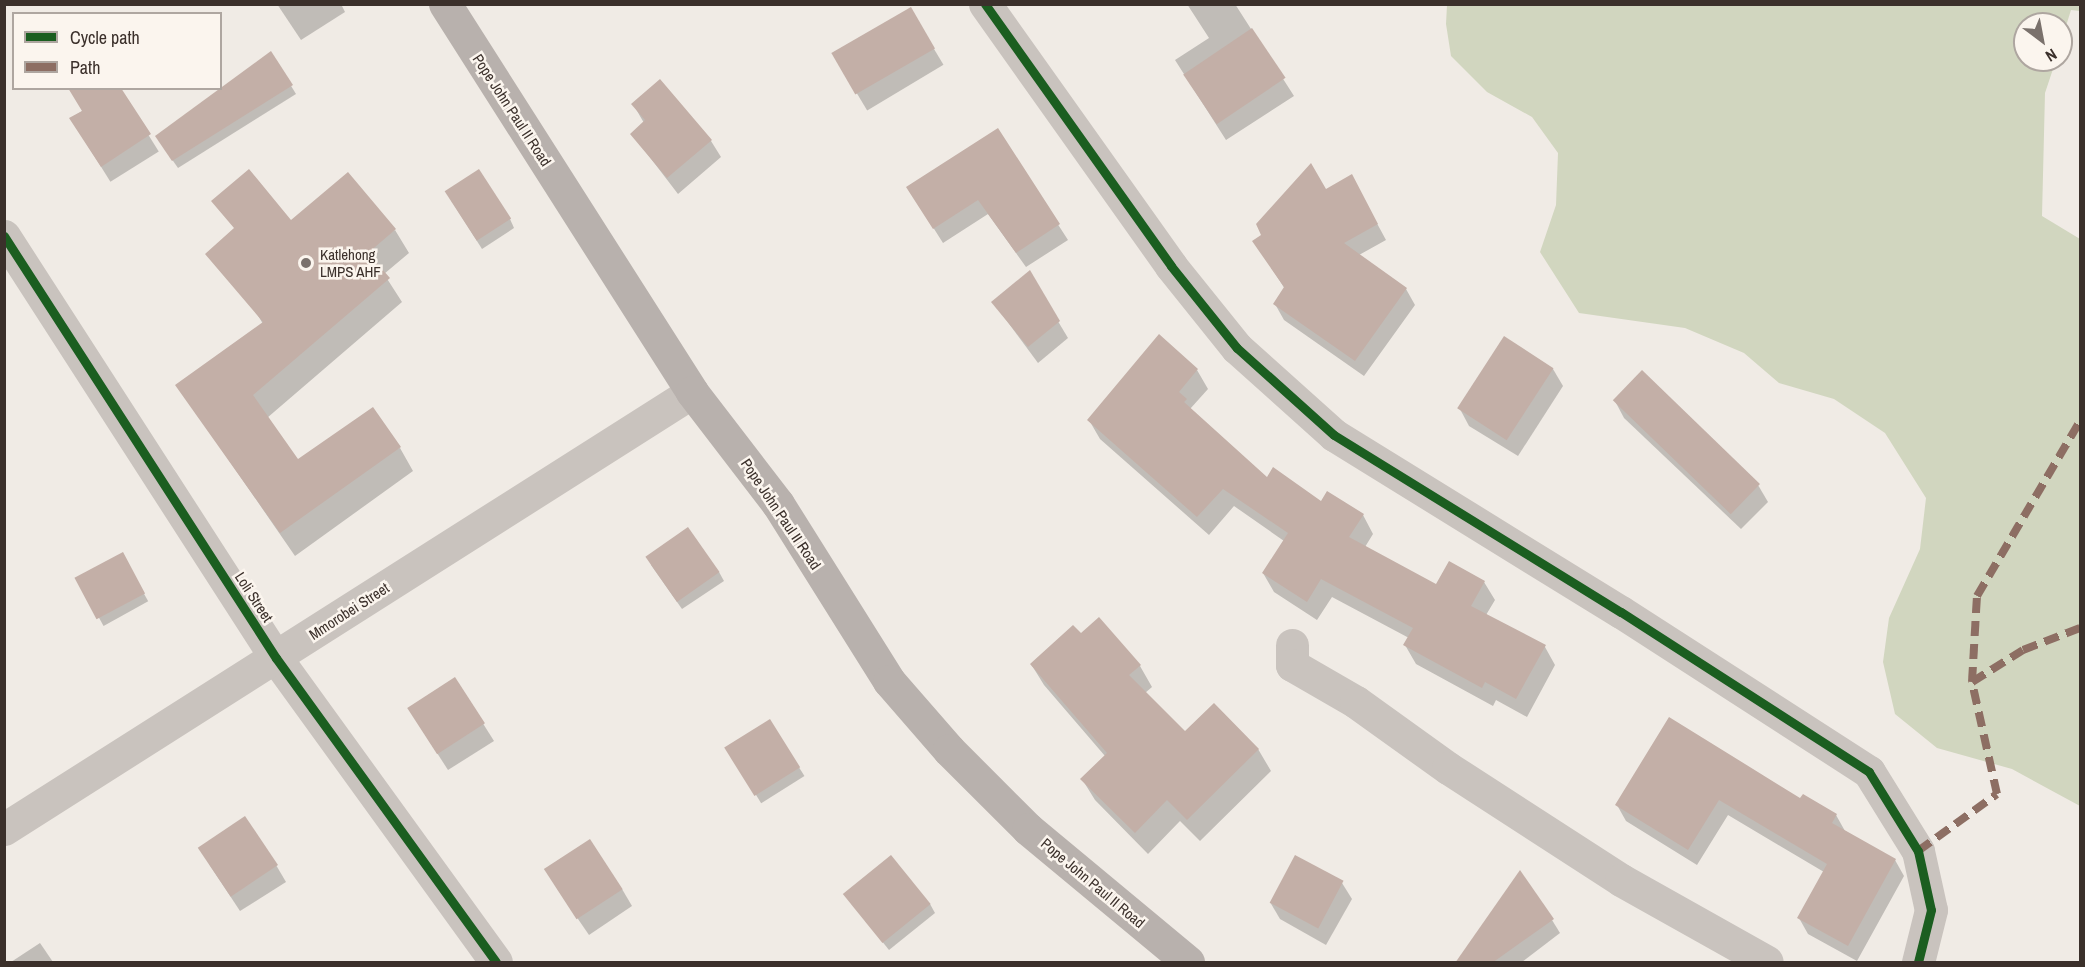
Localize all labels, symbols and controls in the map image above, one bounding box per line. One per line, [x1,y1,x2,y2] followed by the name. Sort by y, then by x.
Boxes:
[12,12,222,90] legend
[2013,12,2073,72] north arrow
[70,25,140,50] text: Cycle path
[2042,44,2061,67] text: N
[469,51,555,169] street label: Pope John Paul II Road
[70,55,100,80] text: Path
[320,245,382,280] place label: Katlehong LMPS AHF
[297,254,315,272] marker: Katlehong LMPS AHF
[737,455,825,573] street label: Pope John Paul II Road
[231,569,277,625] street label: Loli Street
[306,579,392,643] street label: Mmorobei Street
[1037,834,1149,932] street label: Pope John Paul II Road

